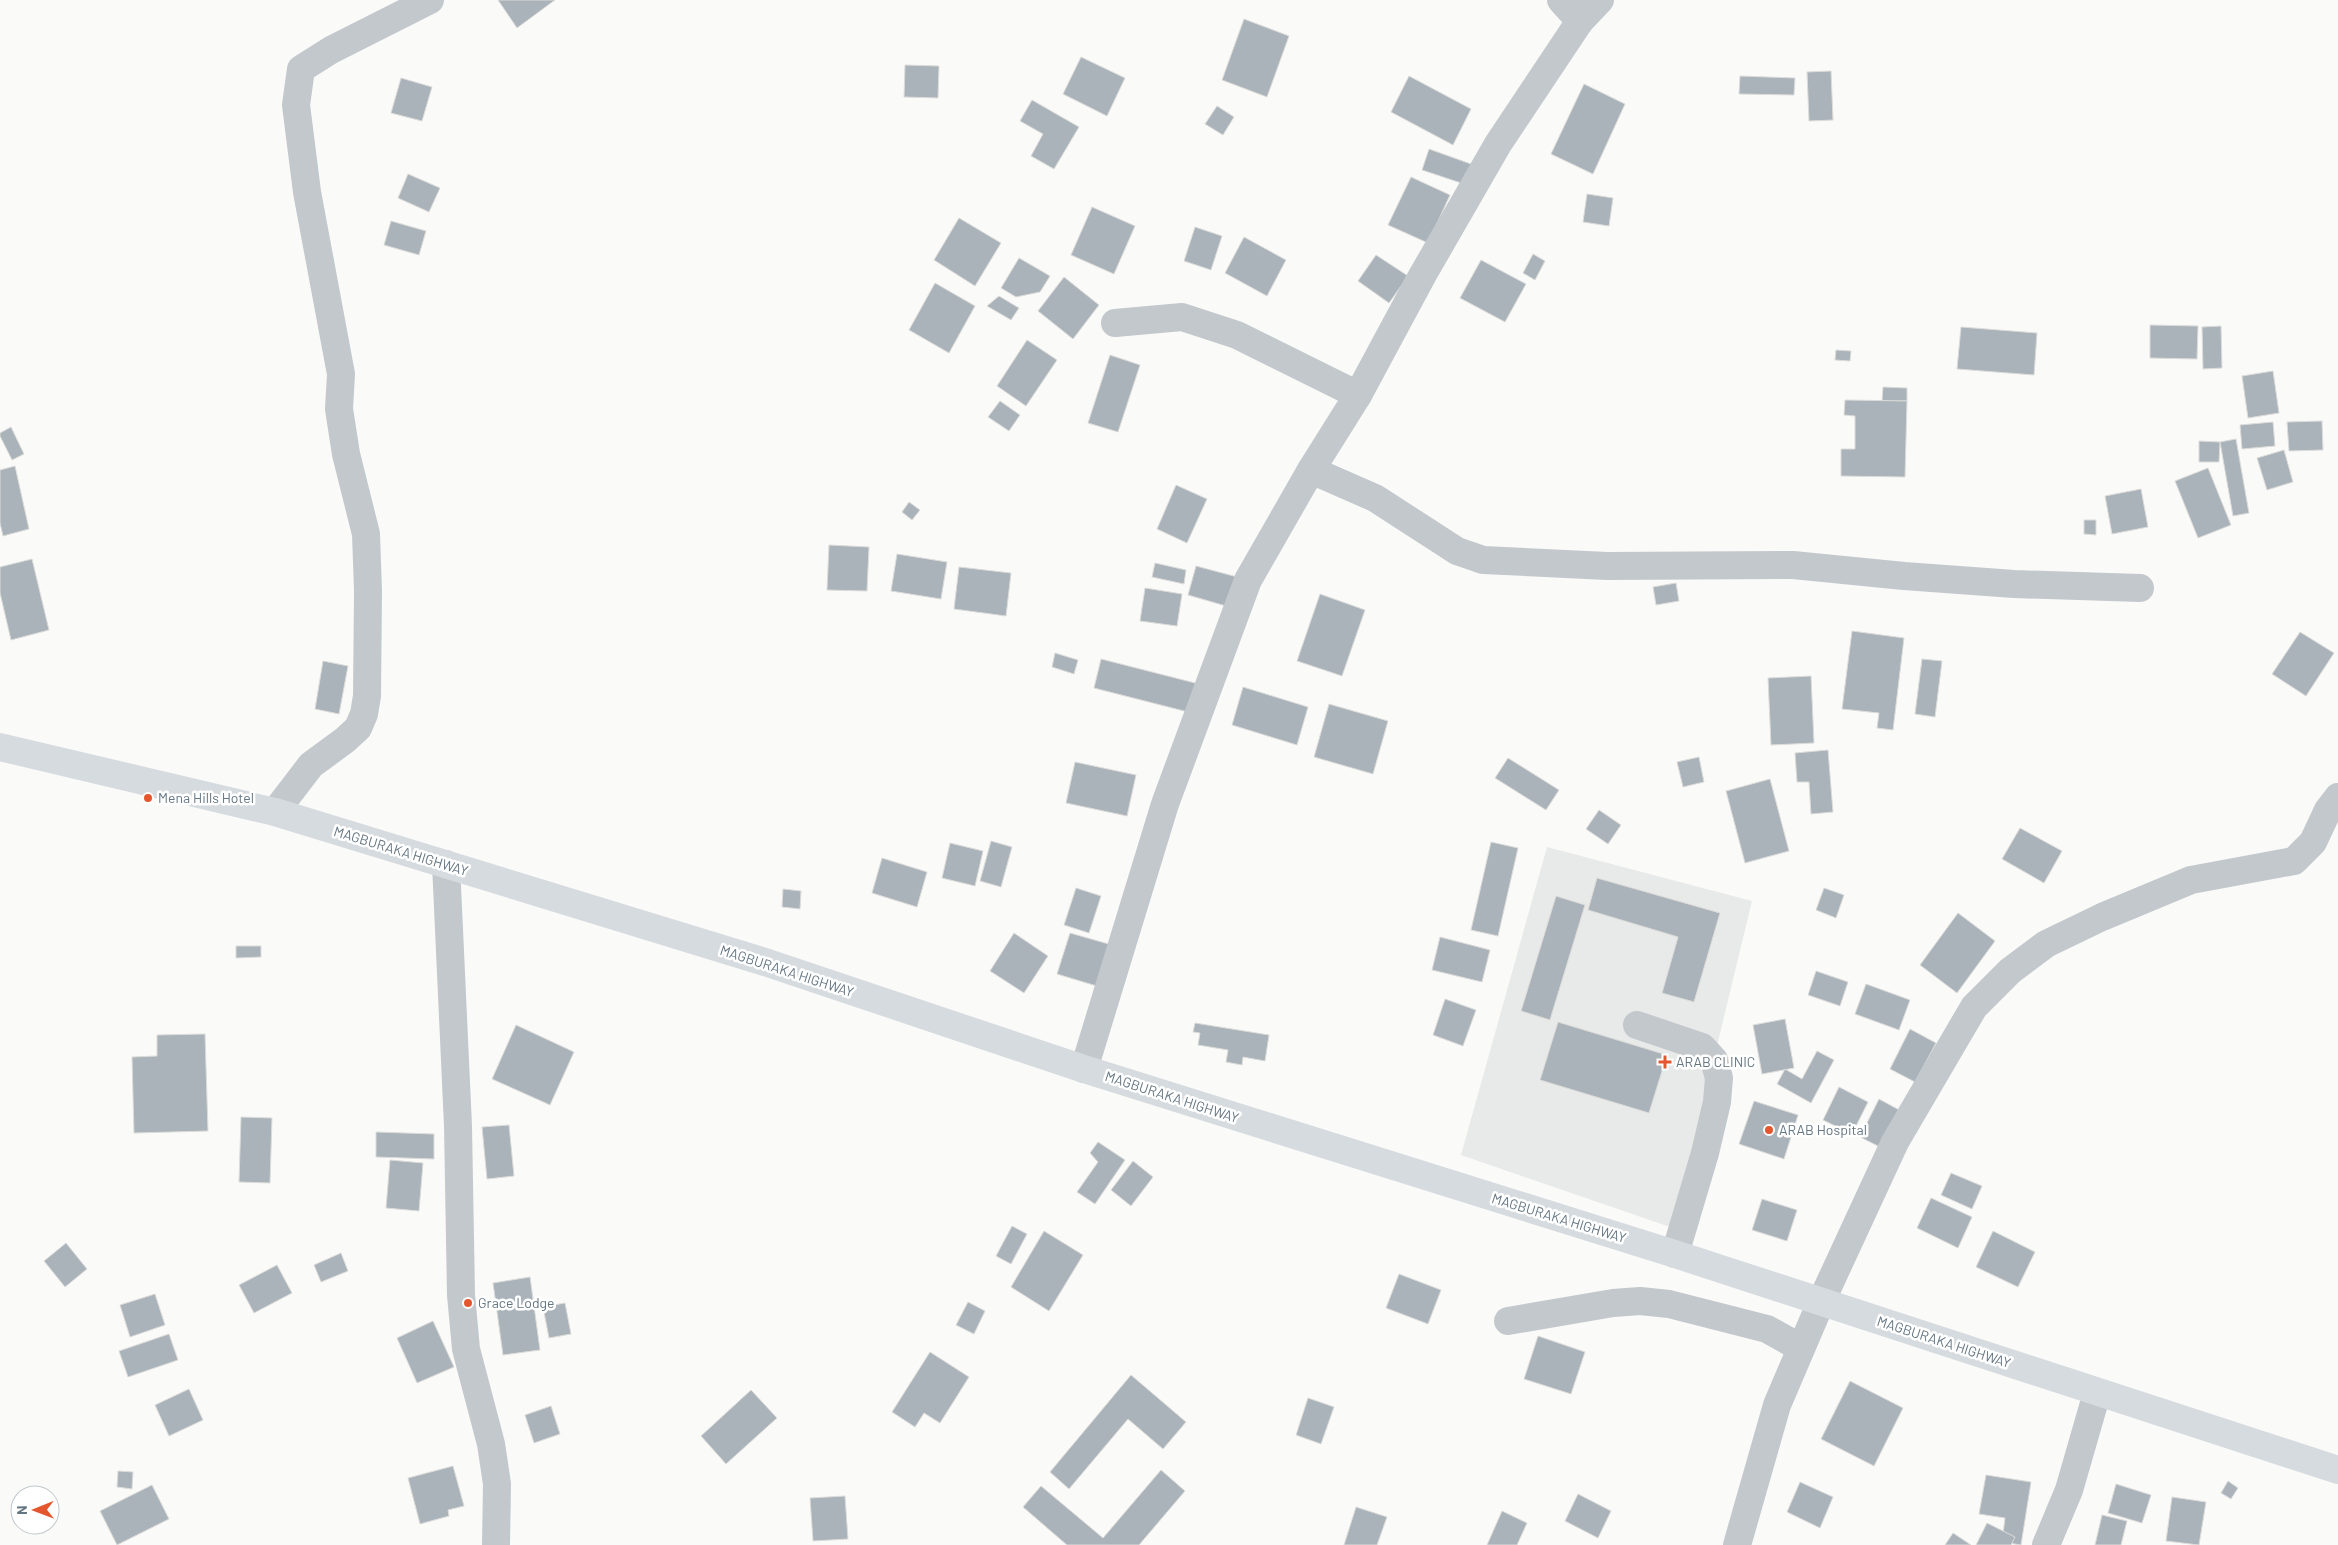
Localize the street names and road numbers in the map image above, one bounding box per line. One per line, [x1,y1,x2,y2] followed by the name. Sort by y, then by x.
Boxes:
[332,822,470,879] street label: MAGBURAKA HIGHWAY
[718,941,856,1000] street label: MAGBURAKA HIGHWAY
[1103,1067,1241,1126] street label: MAGBURAKA HIGHWAY
[1490,1189,1628,1246] street label: MAGBURAKA HIGHWAY
[1875,1312,2013,1371] street label: MAGBURAKA HIGHWAY

